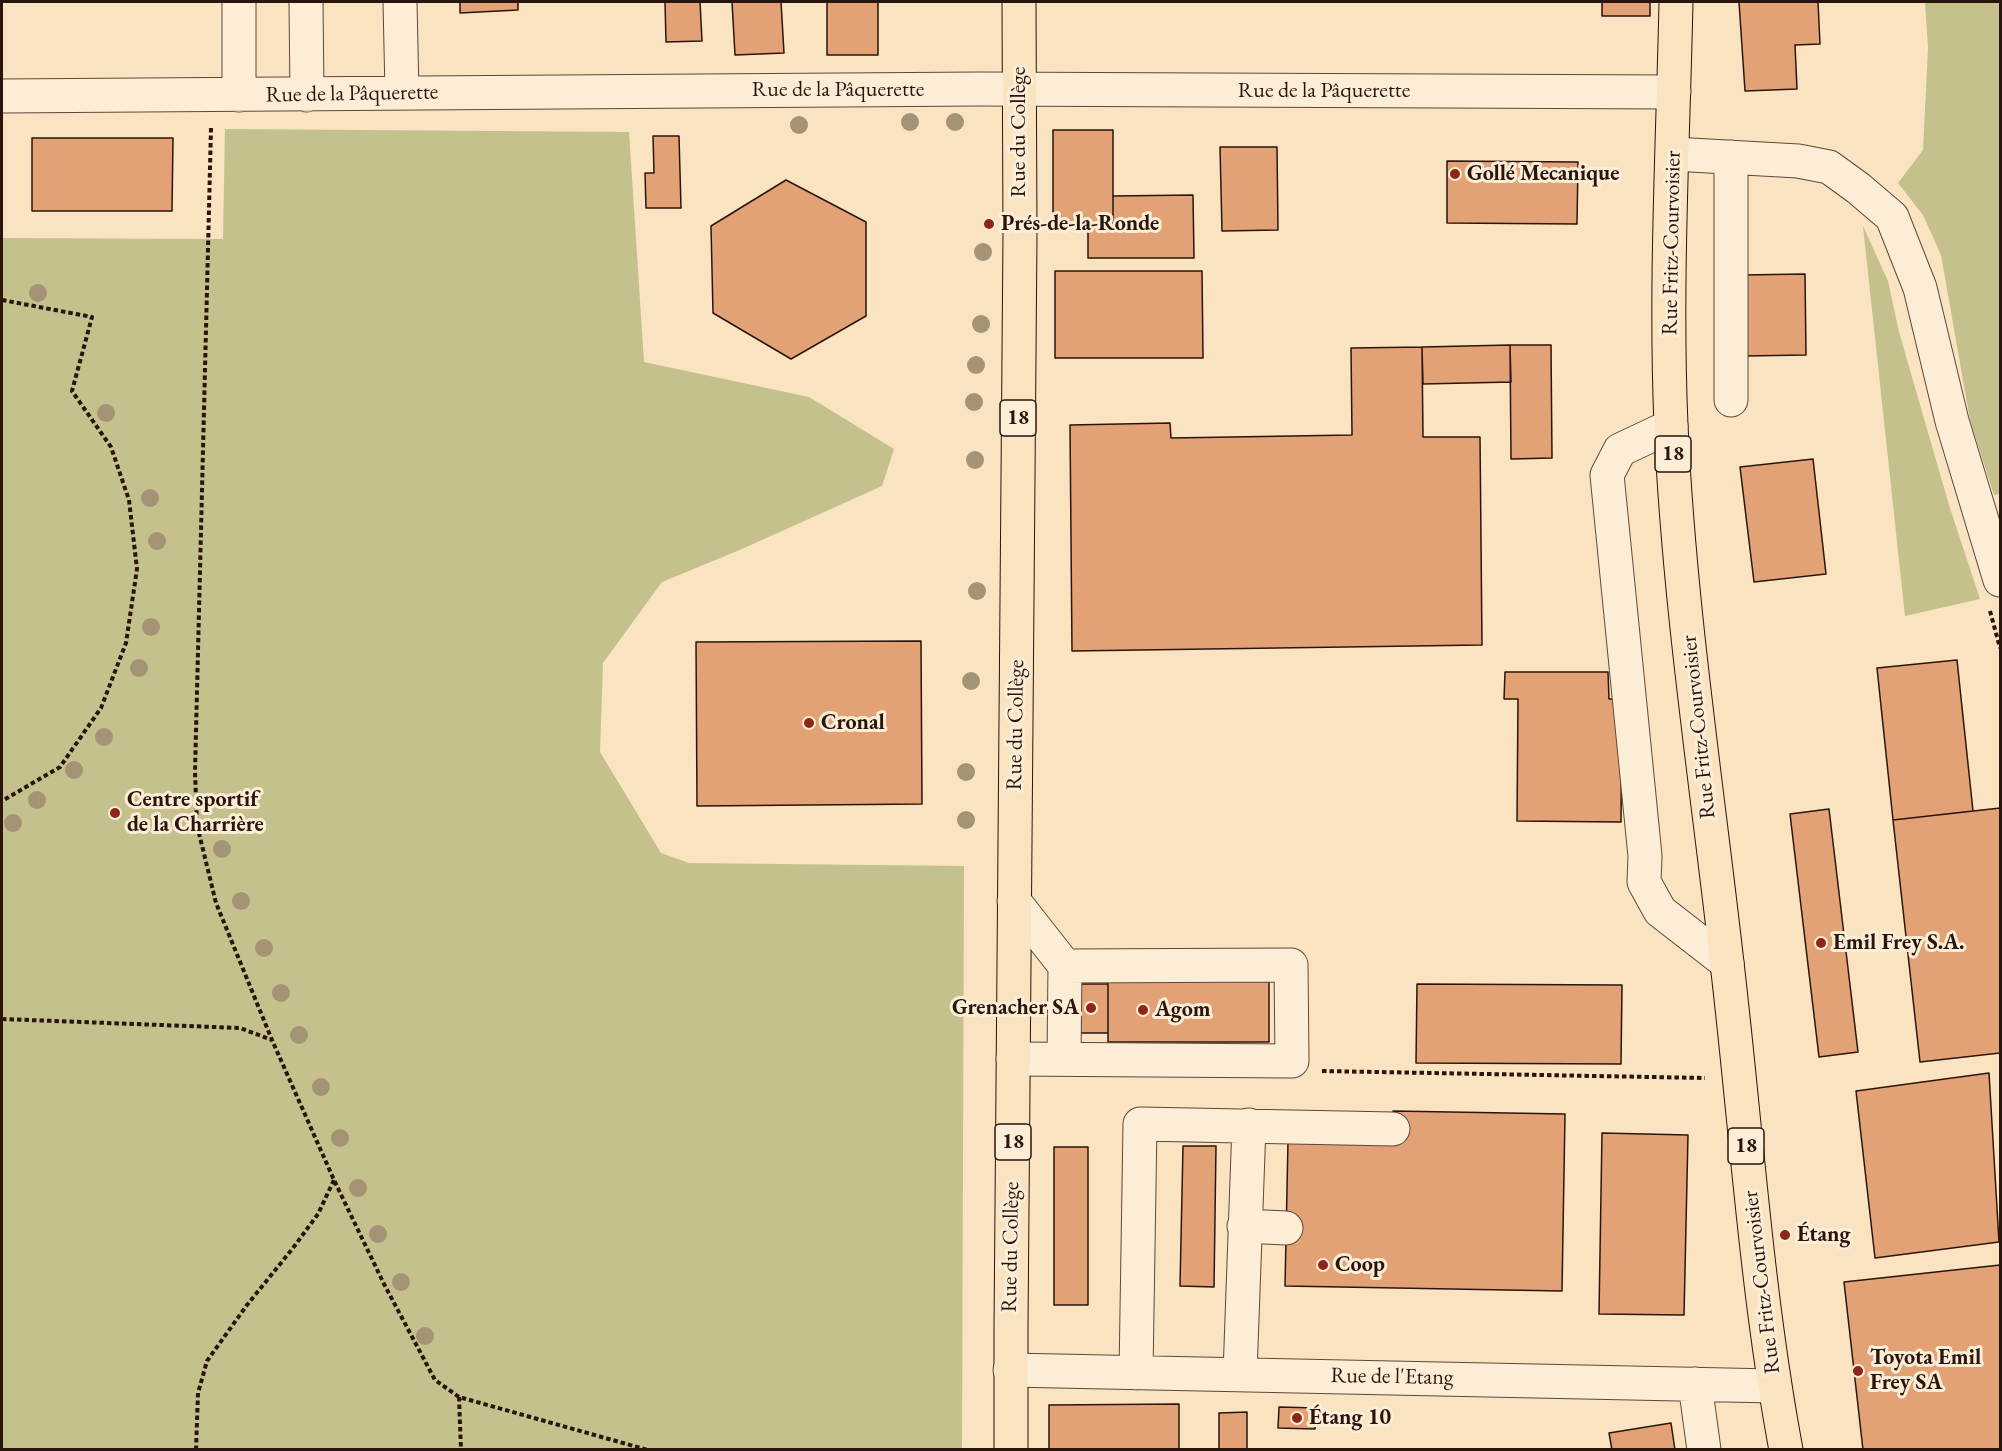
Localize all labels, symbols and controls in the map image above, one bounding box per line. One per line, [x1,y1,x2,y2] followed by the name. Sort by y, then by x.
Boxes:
[1006,67,1032,197] street label: Rue du Collège
[752,77,924,103] street label: Rue de la Pâquerette
[1238,78,1410,104] street label: Rue de la Pâquerette
[265,79,439,109] street label: Rue de la Pâquerette
[1657,150,1687,336] street label: Rue Fritz-Courvoisier
[1467,161,1619,187] place label: Gollé Mecanique
[1448,167,1462,181] marker: Gollé Mecanique
[1001,211,1159,237] place label: Prés-de-la-Ronde
[982,217,996,231] marker: Prés-de-la-Ronde
[1000,400,1036,436] road number: 18
[1655,436,1691,472] road number: 18
[1676,634,1722,820] street label: Rue Fritz-Courvoisier
[1002,659,1030,791] street label: Rue du Collège
[821,710,885,736] place label: Cronal
[802,716,816,730] marker: Cronal
[127,787,264,838] place label: Centre sportif de la Charrière
[108,806,122,820] marker: Centre sportif de la Charrière
[1833,930,1965,956] place label: Emil Frey S.A.
[1814,936,1828,950] marker: Emil Frey S.A.
[952,995,1079,1021] place label: Grenacher SA
[1155,997,1210,1023] place label: Agom
[1084,1001,1098,1015] marker: Grenacher SA
[1136,1003,1150,1017] marker: Agom
[995,1124,1031,1160] road number: 18
[1728,1128,1764,1164] road number: 18
[997,1181,1025,1313] street label: Rue du Collège
[1738,1189,1786,1375] street label: Rue Fritz-Courvoisier
[1797,1222,1851,1248] place label: Étang
[1778,1228,1792,1242] marker: Étang
[1335,1252,1385,1278] place label: Coop
[1316,1258,1330,1272] marker: Coop
[1870,1345,1981,1396] place label: Toyota Emil Frey SA
[1330,1363,1454,1391] street label: Rue de l'Etang
[1851,1364,1865,1378] marker: Toyota Emil Frey SA
[1309,1405,1391,1431] place label: Étang 10
[1290,1411,1304,1425] marker: Étang 10

